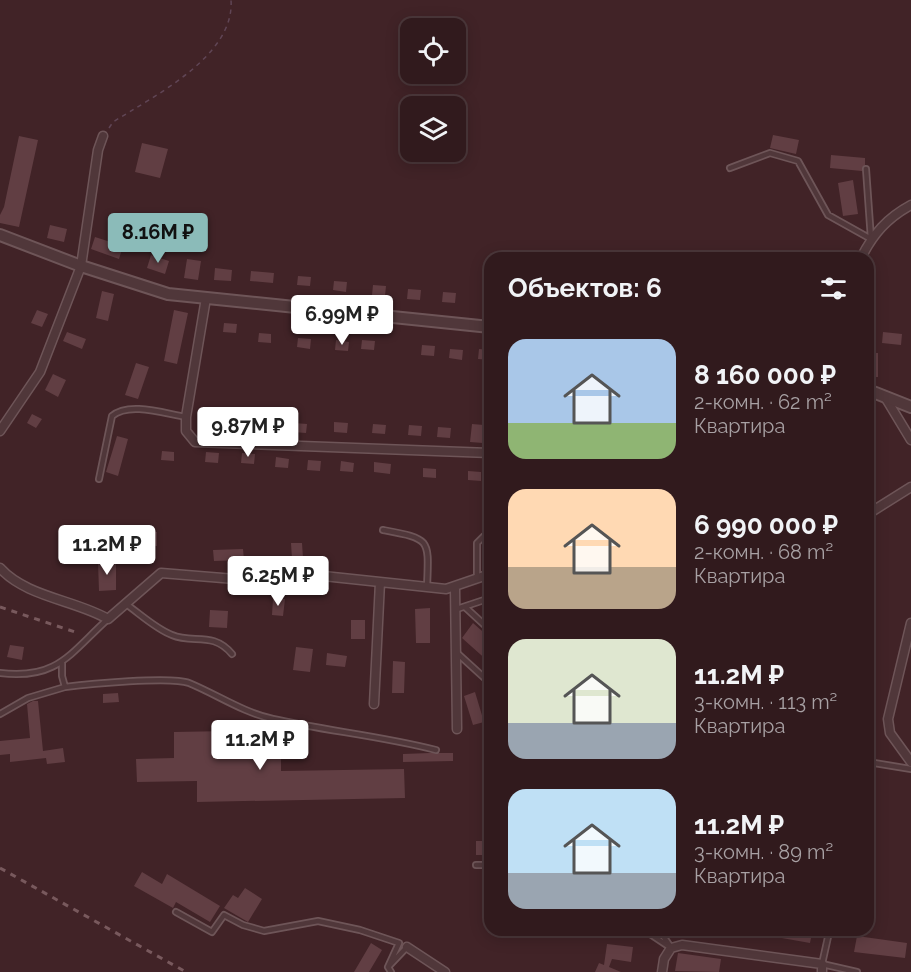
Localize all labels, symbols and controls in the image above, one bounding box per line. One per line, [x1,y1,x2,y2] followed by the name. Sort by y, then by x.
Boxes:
[400,18,466,162] map controls
[400,18,466,84] button: locate
[400,96,466,162] button: layers
[103,213,213,264] pin: 8.16M ₽
[122,220,194,244] text: 8.16M ₽
[817,272,850,305] icon: filters
[508,273,662,303] text: Объектов: 6
[287,295,397,346] pin: 6.99M ₽
[305,302,379,326] text: 6.99M ₽
[694,360,836,390] text: 8 160 000 ₽
[556,363,628,435] icon: home
[694,390,832,414] text: 2-комн. · 62 m²
[193,407,303,458] pin: 9.87M ₽
[211,414,285,438] text: 9.87M ₽
[694,414,785,438] text: Квартира
[694,510,838,540] text: 6 990 000 ₽
[556,513,628,585] icon: home
[52,525,162,576] pin: 11.2M ₽
[72,532,142,556] text: 11.2M ₽
[694,540,833,564] text: 2-комн. · 68 m²
[223,556,333,607] pin: 6.25M ₽
[242,563,314,587] text: 6.25M ₽
[694,564,785,588] text: Квартира
[694,660,784,690] text: 11.2M ₽
[556,663,628,735] icon: home
[694,690,837,714] text: 3-комн. · 113 m²
[694,714,785,738] text: Квартира
[205,720,315,771] pin: 11.2M ₽
[225,727,295,751] text: 11.2M ₽
[694,810,784,840] text: 11.2M ₽
[556,813,628,885] icon: home
[694,840,833,864] text: 3-комн. · 89 m²
[694,864,785,888] text: Квартира

